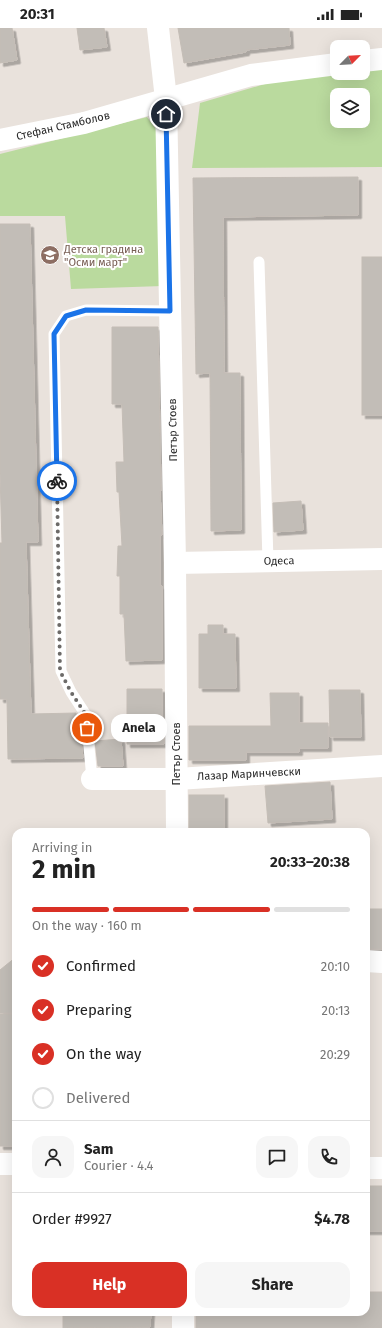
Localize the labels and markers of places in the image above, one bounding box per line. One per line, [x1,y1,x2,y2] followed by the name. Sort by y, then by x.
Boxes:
[149,97,183,131] pin
[63,243,143,269] place label: Детска градина "Осми март"
[39,244,61,266] school or university icon: Детска градина "Осми март"
[70,711,104,745] pin
[111,714,167,742] callout: Anela

